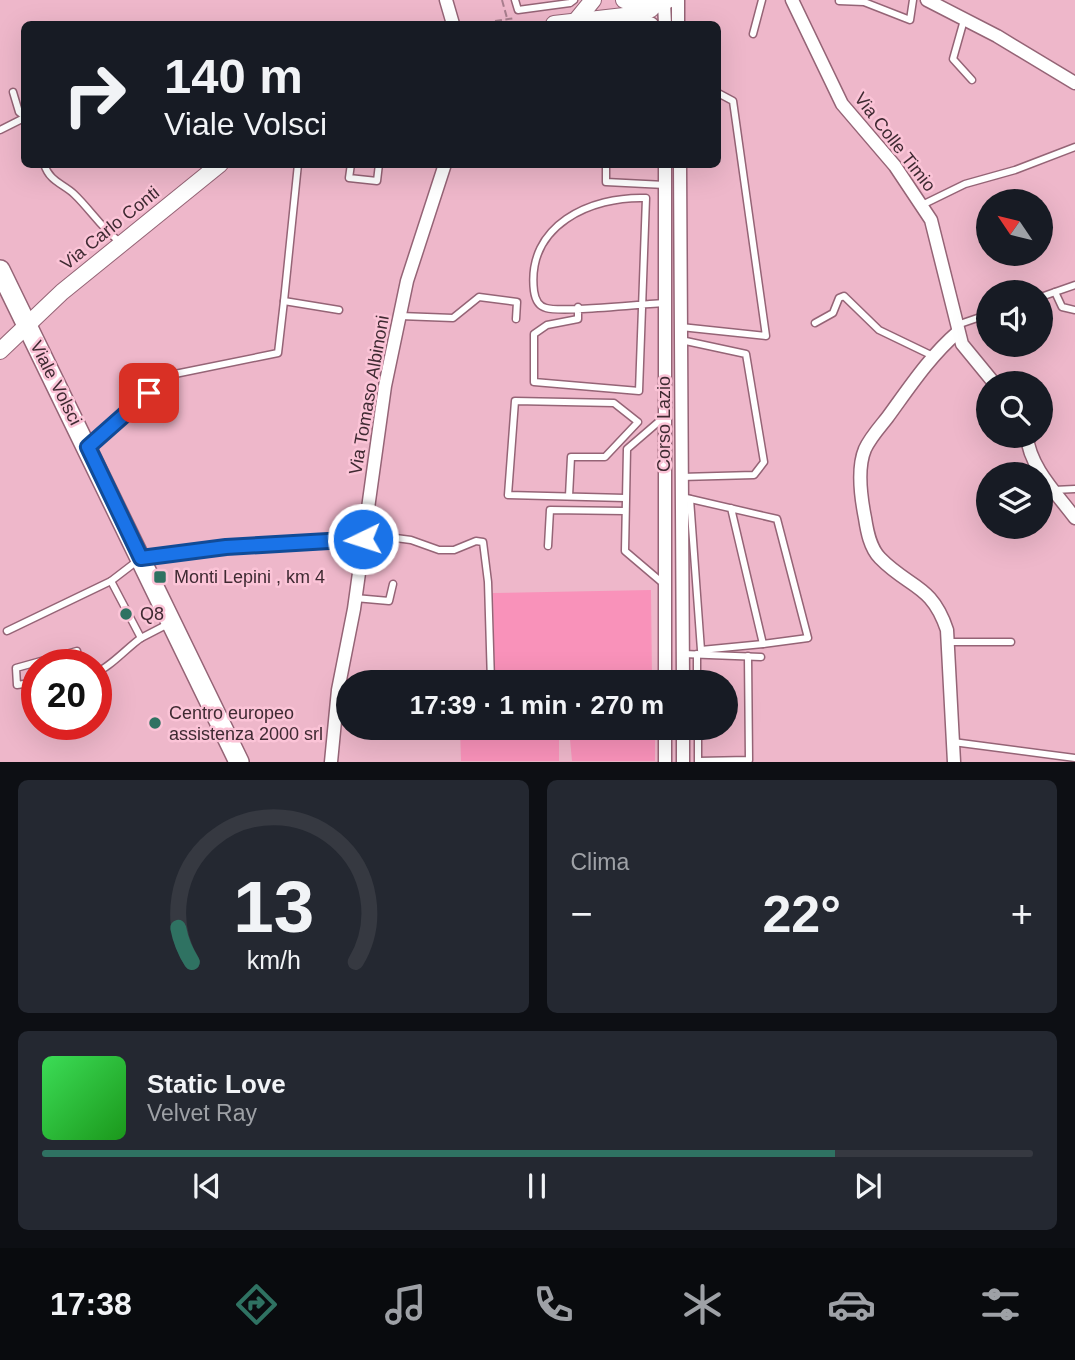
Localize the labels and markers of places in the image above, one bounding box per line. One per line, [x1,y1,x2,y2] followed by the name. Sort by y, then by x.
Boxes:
[119,363,179,423] pin
[174,567,325,587] place label: Monti Lepini , km 4
[152,569,168,585] marker: Monti Lepini , km 4
[140,604,164,624] place label: Q8
[118,606,134,622] marker: Q8
[169,703,323,744] place label: Centro europeo assistenza 2000 srl
[147,715,163,731] marker: Centro europeo assistenza 2000 srl

